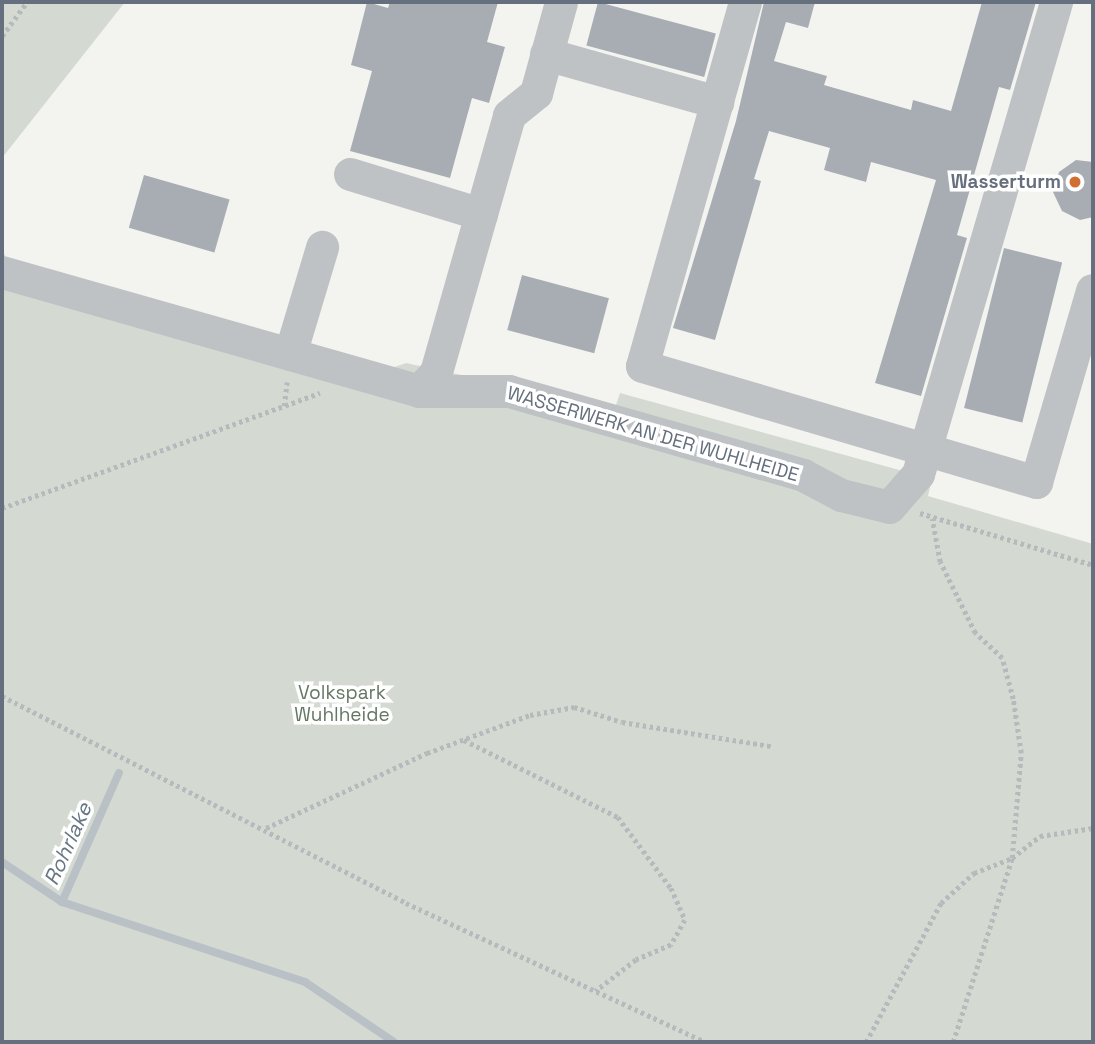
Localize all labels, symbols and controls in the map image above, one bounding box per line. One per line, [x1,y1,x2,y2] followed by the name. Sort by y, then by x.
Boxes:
[951,171,1061,193] place label: Wasserturm
[1067,174,1083,190] marker: Wasserturm
[504,381,802,487] street label: WASSERWERK AN DER WUHLHEIDE
[294,682,390,726] park label: Volkspark Wuhlheide
[39,799,97,889] water label: Rohrlake

